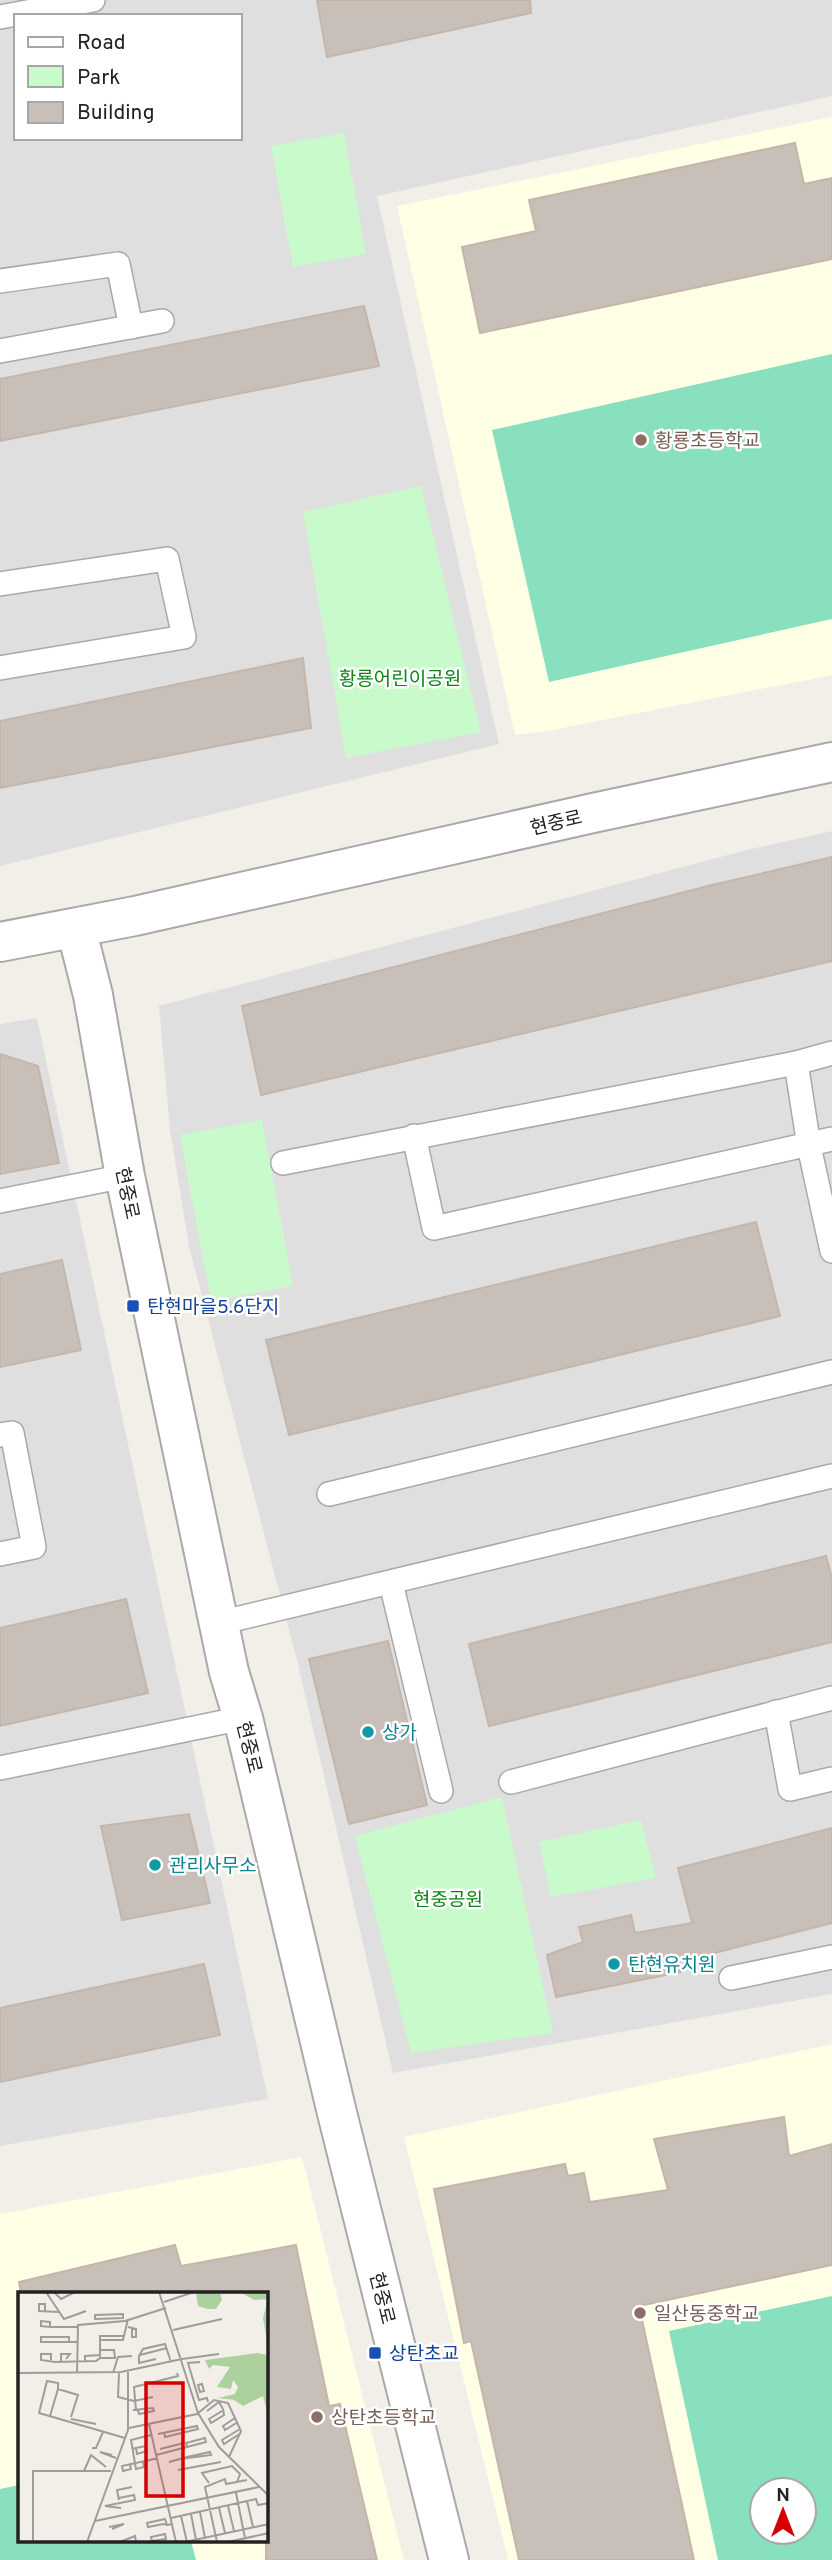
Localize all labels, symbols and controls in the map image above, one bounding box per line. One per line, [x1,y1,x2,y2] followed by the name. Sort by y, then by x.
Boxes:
[14,14,242,140] legend
[77,30,126,57] text: Road
[77,65,120,92] text: Park
[77,100,155,127] text: Building
[655,430,760,454] place label: 황룡초등학교
[633,432,649,448] marker: 황룡초등학교
[339,668,461,692] park label: 황룡어린이공원
[528,806,585,842] street label: 현중로
[109,1165,143,1222] street label: 현중로
[147,1296,279,1320] place label: 탄현마을5.6단지
[125,1298,141,1314] marker: 탄현마을5.6단지
[230,1719,266,1776] street label: 현중로
[382,1722,417,1746] place label: 상가
[360,1724,376,1740] marker: 상가
[169,1855,256,1879] place label: 관리사무소
[147,1857,163,1873] marker: 관리사무소
[413,1889,483,1913] park label: 현중공원
[628,1954,715,1978] place label: 탄현유치원
[606,1956,622,1972] marker: 탄현유치원
[363,2270,399,2327] street label: 현중로
[18,2292,268,2542] inset map
[654,2303,759,2327] place label: 일산동중학교
[632,2305,648,2321] marker: 일산동중학교
[389,2343,459,2367] place label: 상탄초교
[367,2345,383,2361] marker: 상탄초교
[331,2407,436,2431] place label: 상탄초등학교
[309,2409,325,2425] marker: 상탄초등학교
[748,2476,818,2546] north arrow
[776,2484,790,2508] text: N

